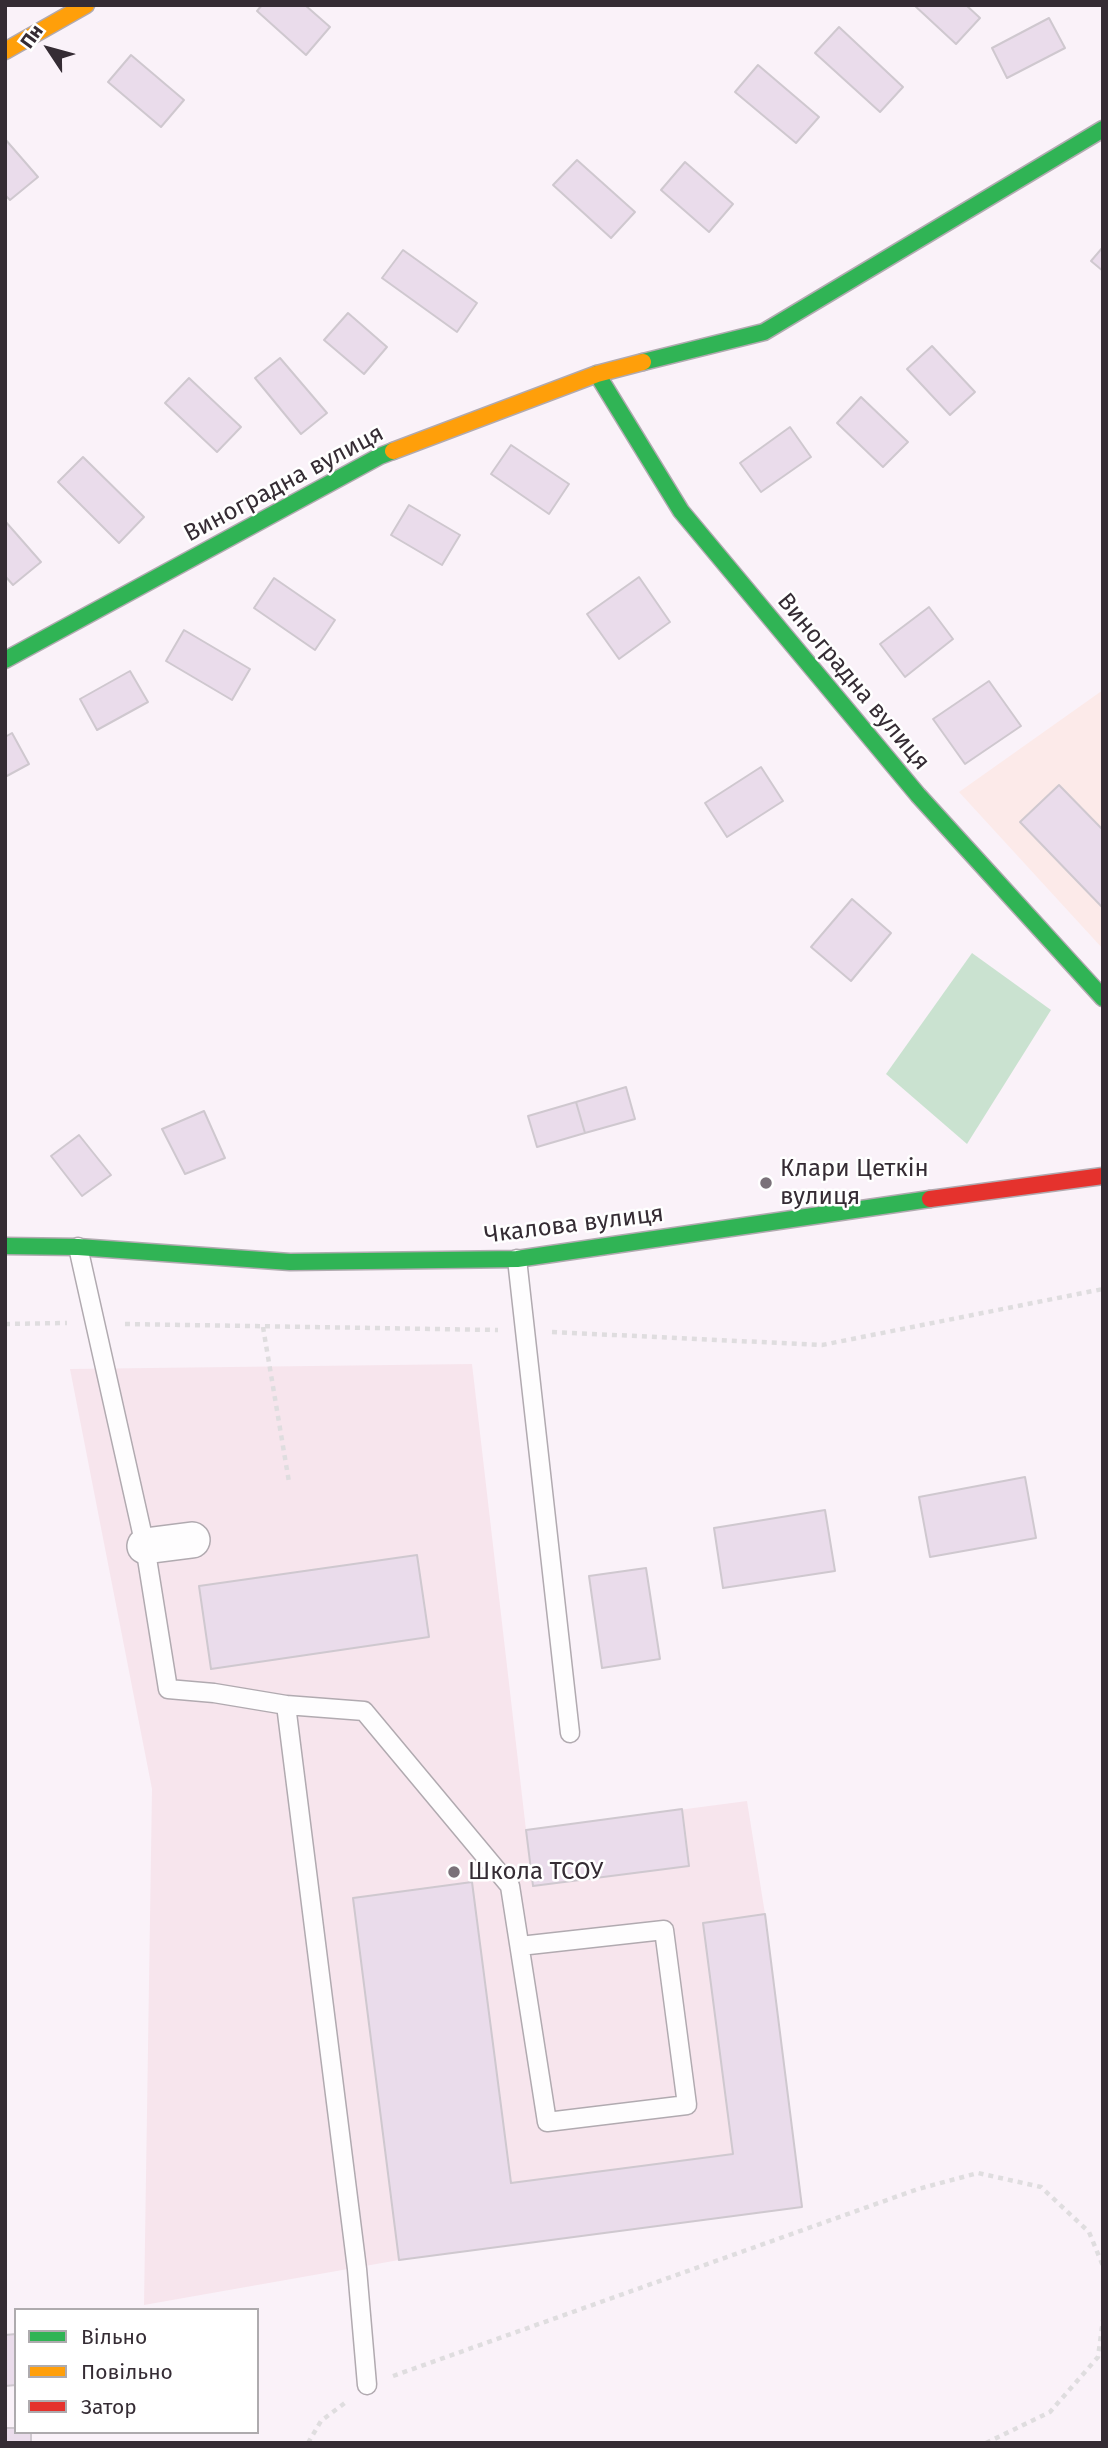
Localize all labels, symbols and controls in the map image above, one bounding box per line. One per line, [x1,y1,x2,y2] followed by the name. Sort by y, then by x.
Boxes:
[14,14,84,84] north arrow
[15,20,48,53] text: Пн
[179,419,389,549] street label: Виноградна вулиця
[771,588,935,776] street label: Виноградна вулиця
[780,1155,929,1211] place label: Клари Цеткін вулиця
[758,1175,774,1191] marker: Клари Цеткін вулиця
[483,1200,665,1250] street label: Чкалова вулиця
[468,1858,603,1886] place label: Школа ТСОУ
[446,1864,462,1880] marker: Школа ТСОУ
[14,2308,259,2434] legend
[81,2324,147,2350] text: Вільно
[81,2359,173,2385] text: Повільно
[81,2394,137,2420] text: Затор

